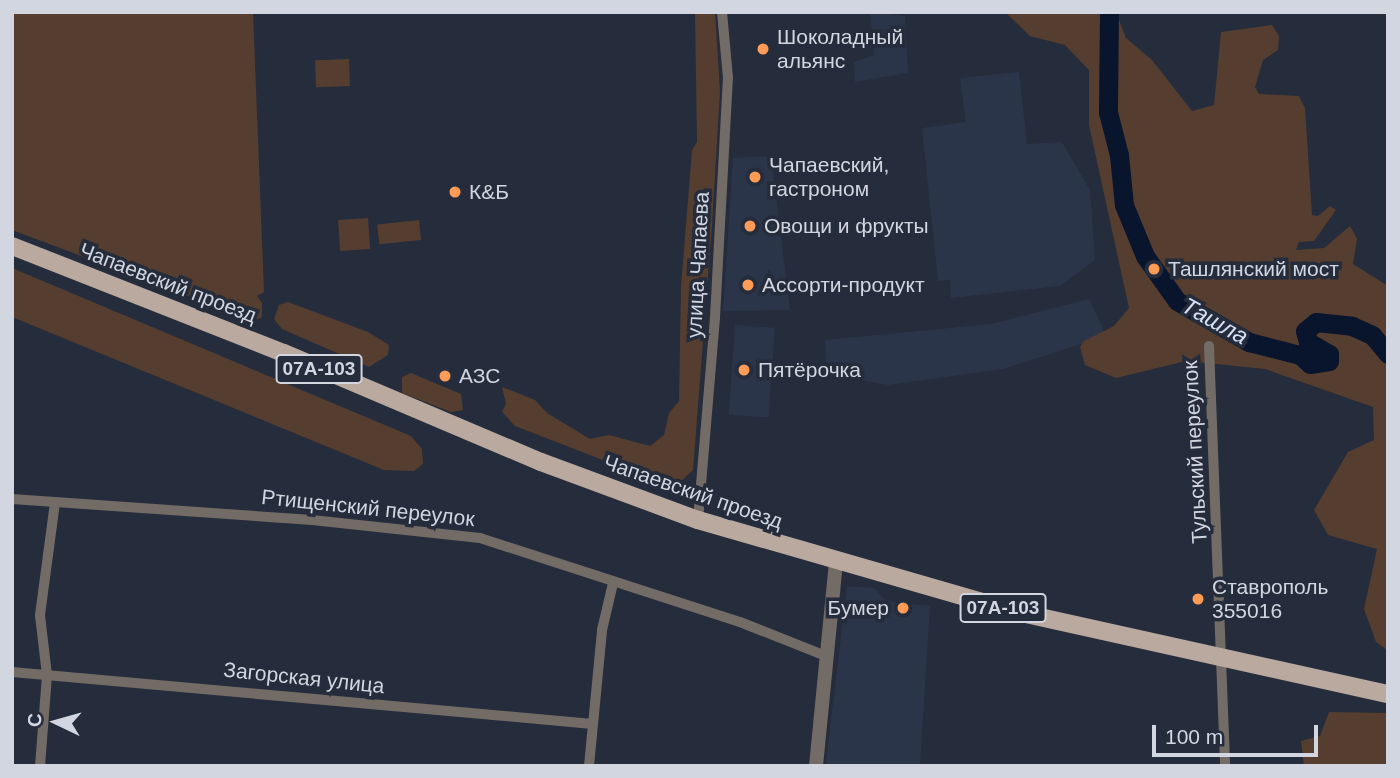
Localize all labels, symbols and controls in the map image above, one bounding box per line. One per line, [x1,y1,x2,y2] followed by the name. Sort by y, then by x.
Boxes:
[777,24,903,74] place label: Шоколадный альянс
[755,41,771,57] marker: Шоколадный альянс
[769,152,889,202] place label: Чапаевский, гастроном
[747,169,763,185] marker: Чапаевский, гастроном
[469,179,509,205] place label: К&Б
[447,184,463,200] marker: К&Б
[682,191,714,339] street label: улица Чапаева
[764,213,929,239] place label: Овощи и фрукты
[742,218,758,234] marker: Овощи и фрукты
[76,238,260,328] street label: Чапаевский проезд
[1168,256,1339,282] place label: Ташлянский мост
[1146,261,1162,277] marker: Ташлянский мост
[762,272,925,298] place label: Ассорти-продукт
[740,277,756,293] marker: Ассорти-продукт
[1177,292,1253,350] water label: Ташла
[275,354,363,384] road number: 07А-103
[758,357,861,383] place label: Пятёрочка
[1178,360,1212,544] street label: Тульский переулок
[736,362,752,378] marker: Пятёрочка
[459,363,500,389] place label: АЗС
[437,368,453,384] marker: АЗС
[600,450,786,534] street label: Чапаевский проезд
[260,484,476,532] street label: Ртищенский переулок
[1212,574,1329,624] place label: Ставрополь 355016
[1190,591,1206,607] marker: Ставрополь 355016
[959,593,1047,624] road number: 07А-103
[828,595,889,621] place label: Бумер
[895,600,911,616] marker: Бумер
[222,657,386,699] street label: Загорская улица
[21,687,91,757] north arrow
[24,712,46,728] text: С
[1155,712,1321,756] scale bar
[1165,725,1223,748] text: 100 m

